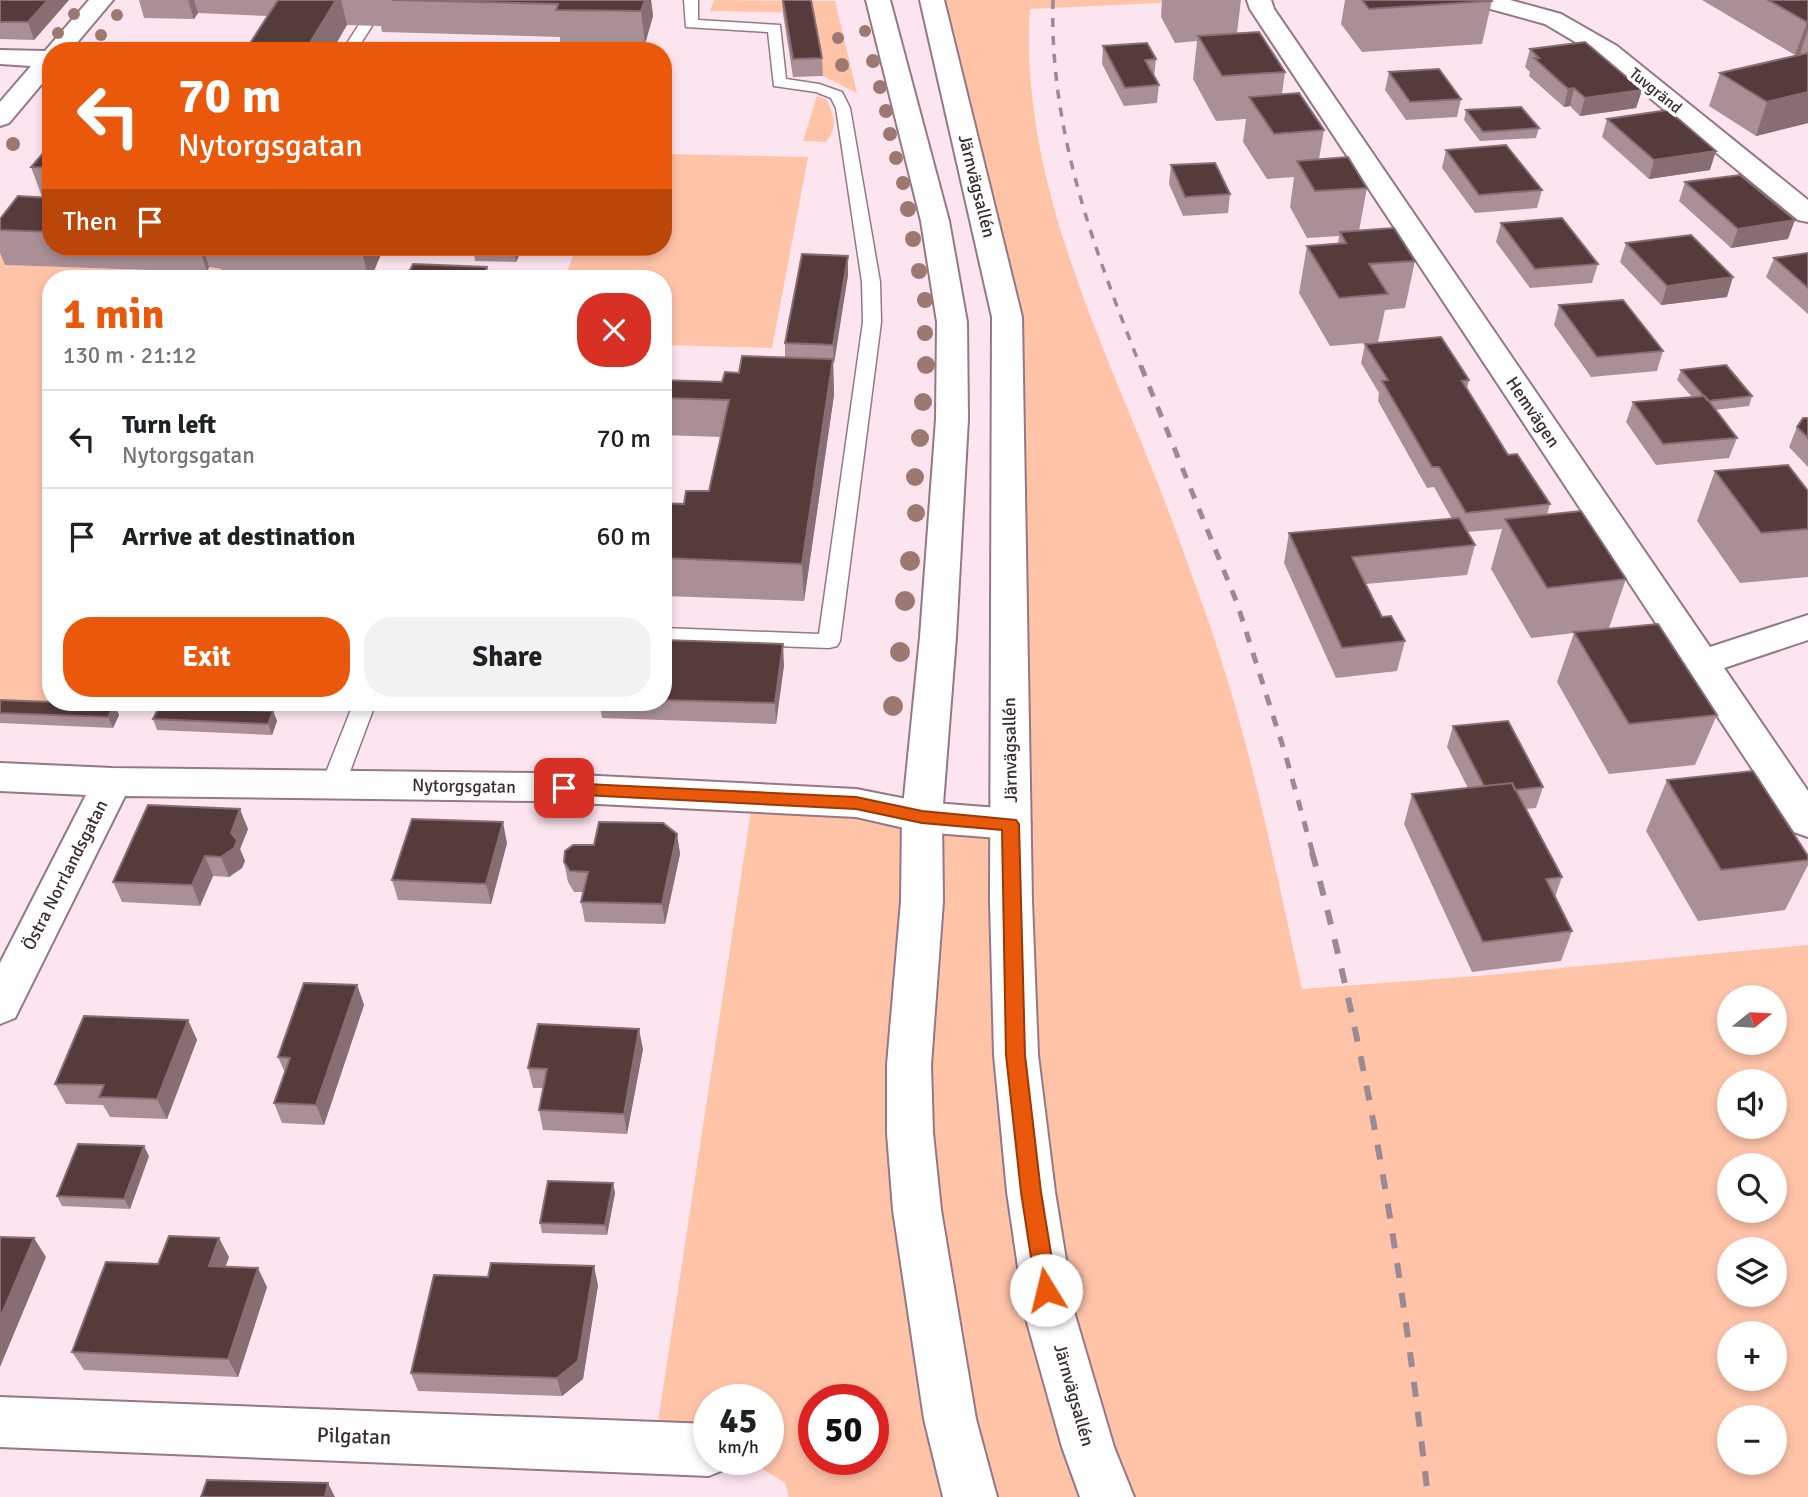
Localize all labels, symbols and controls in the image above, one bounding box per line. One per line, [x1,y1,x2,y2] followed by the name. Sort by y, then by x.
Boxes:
[1625,63,1686,118] street label: Tuvgränd
[178,66,281,126] text: 70 m
[63,70,154,161] icon: left
[178,126,363,165] text: Nytorgsgatan
[954,132,1000,240] street label: Järnvägsallén
[131,203,169,241] icon: arrive
[63,206,117,238] text: Then
[63,289,164,340] text: 1 min
[577,293,651,367] button: close
[63,341,197,370] text: 130 m · 21:12
[1501,372,1565,452] street label: Hemvägen
[122,409,216,441] text: Turn left
[63,420,101,458] icon: left
[596,423,651,455] text: 70 m
[122,441,255,470] text: Nytorgsgatan
[63,518,101,556] icon: arrive
[122,521,355,553] text: Arrive at destination
[596,521,651,553] text: 60 m
[63,617,350,697] button: Exit
[364,617,651,697] button: Share
[998,697,1022,803] street label: Järnvägsallén
[534,758,594,818] pin
[545,769,583,807] icon: arrive
[412,774,516,798] street label: Nytorgsgatan
[18,796,112,954] street label: Östra Norrlandsgatan
[1717,985,1787,1055] north arrow
[1717,985,1787,1475] map controls
[1717,1069,1787,1139] button: sound
[1717,1153,1787,1223] button: search
[1717,1237,1787,1307] button: layers
[1009,1253,1083,1327] position arrow
[1717,1321,1787,1391] button: +
[1049,1341,1099,1449] street label: Järnvägsallén
[798,1384,889,1475] speed limit sign: 50
[720,1399,757,1442] text: 45
[1717,1405,1787,1475] button: −
[316,1422,392,1450] street label: Pilgatan
[718,1436,759,1458] text: km/h

